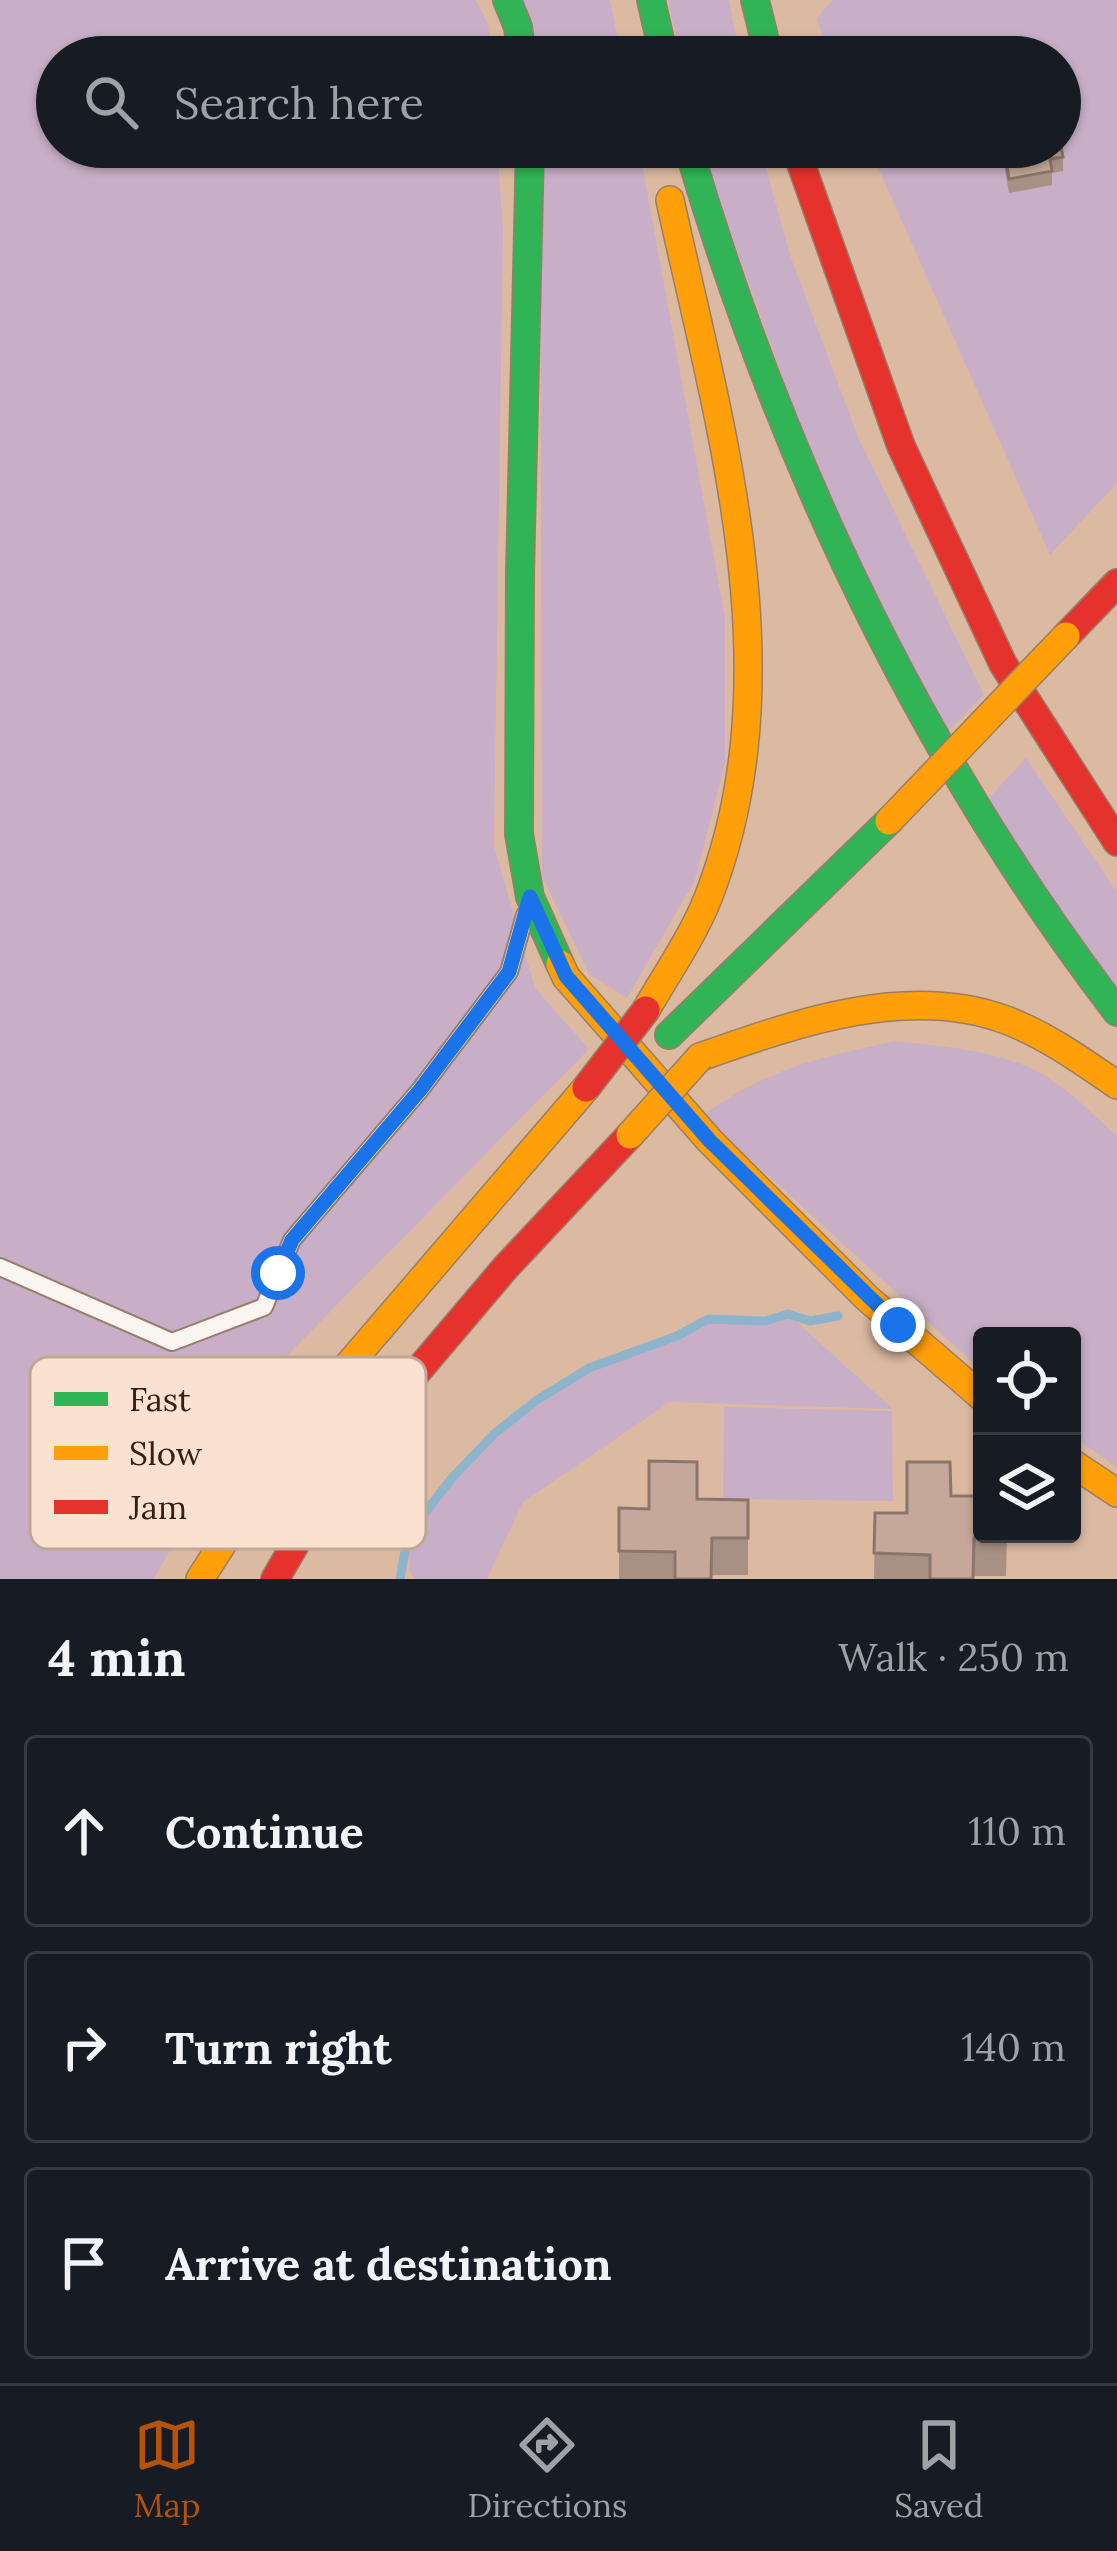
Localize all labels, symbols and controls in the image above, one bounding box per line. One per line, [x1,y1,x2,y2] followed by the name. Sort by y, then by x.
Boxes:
[36,36,1081,168] search box
[78,69,144,135] icon: search
[174,74,424,131] text: Search here
[251,1246,305,1300] route start
[871,1298,925,1352] route end
[973,1327,1081,1543] map controls
[973,1327,1081,1435] button: locate
[30,1357,426,1549] legend
[129,1378,191,1420] text: Fast
[129,1432,203,1474] text: Slow
[973,1435,1081,1543] button: layers
[128,1486,187,1528] text: Jam
[48,1625,185,1690] text: 4 min
[838,1632,1069,1682] text: Walk · 250 m
[51,1798,117,1864] icon: ahead
[165,1803,364,1860] text: Continue
[968,1806,1066,1856] text: 110 m
[51,2014,117,2080] icon: right
[165,2019,392,2076] text: Turn right
[961,2022,1066,2072] text: 140 m
[51,2230,117,2296] icon: arrive
[165,2235,612,2292] text: Arrive at destination
[133,2412,201,2526] tab: Map
[468,2412,627,2526] tab: Directions
[894,2412,983,2526] tab: Saved

